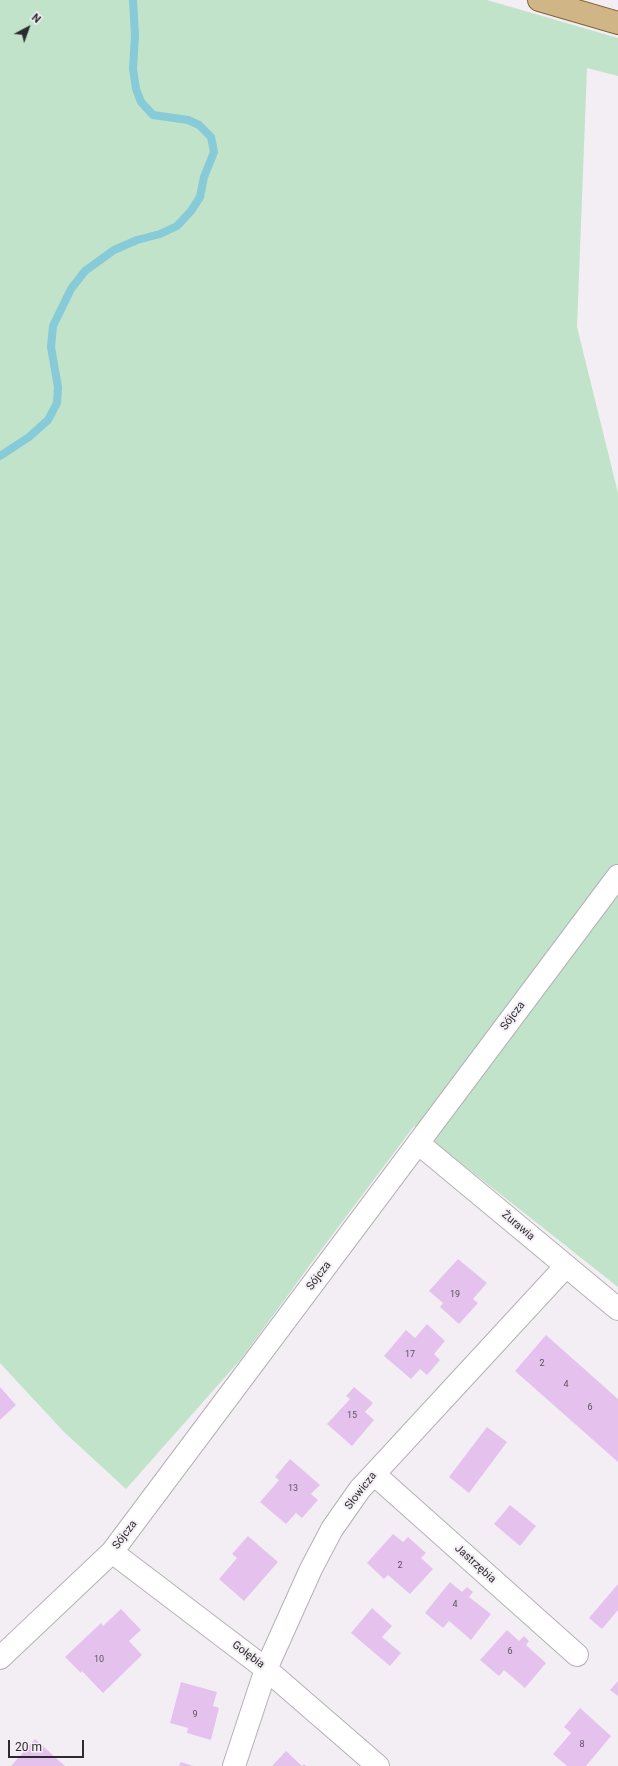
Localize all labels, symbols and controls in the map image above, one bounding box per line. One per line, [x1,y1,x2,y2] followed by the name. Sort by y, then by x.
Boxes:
[8,8,48,48] north arrow
[29,11,43,26] text: N
[498,999,528,1033] street label: Sójcza
[499,1208,537,1244] street label: Żurawia
[304,1259,334,1293] street label: Sójcza
[450,1290,460,1300] house number: 19
[405,1350,415,1360] house number: 17
[539,1359,545,1369] house number: 2
[563,1380,569,1390] house number: 4
[587,1403,593,1413] house number: 6
[347,1411,357,1421] house number: 15
[342,1470,380,1512] street label: Słowicza
[288,1484,298,1494] house number: 13
[110,1518,140,1552] street label: Sójcza
[452,1542,498,1586] street label: Jastrzębia
[397,1561,403,1571] house number: 2
[452,1600,458,1610] house number: 4
[229,1638,267,1672] street label: Gołębia
[507,1647,513,1657] house number: 6
[94,1655,104,1665] house number: 10
[192,1710,198,1720] house number: 9
[10,1732,86,1758] scale bar
[15,1740,42,1754] text: 20 m
[579,1740,585,1750] house number: 8

